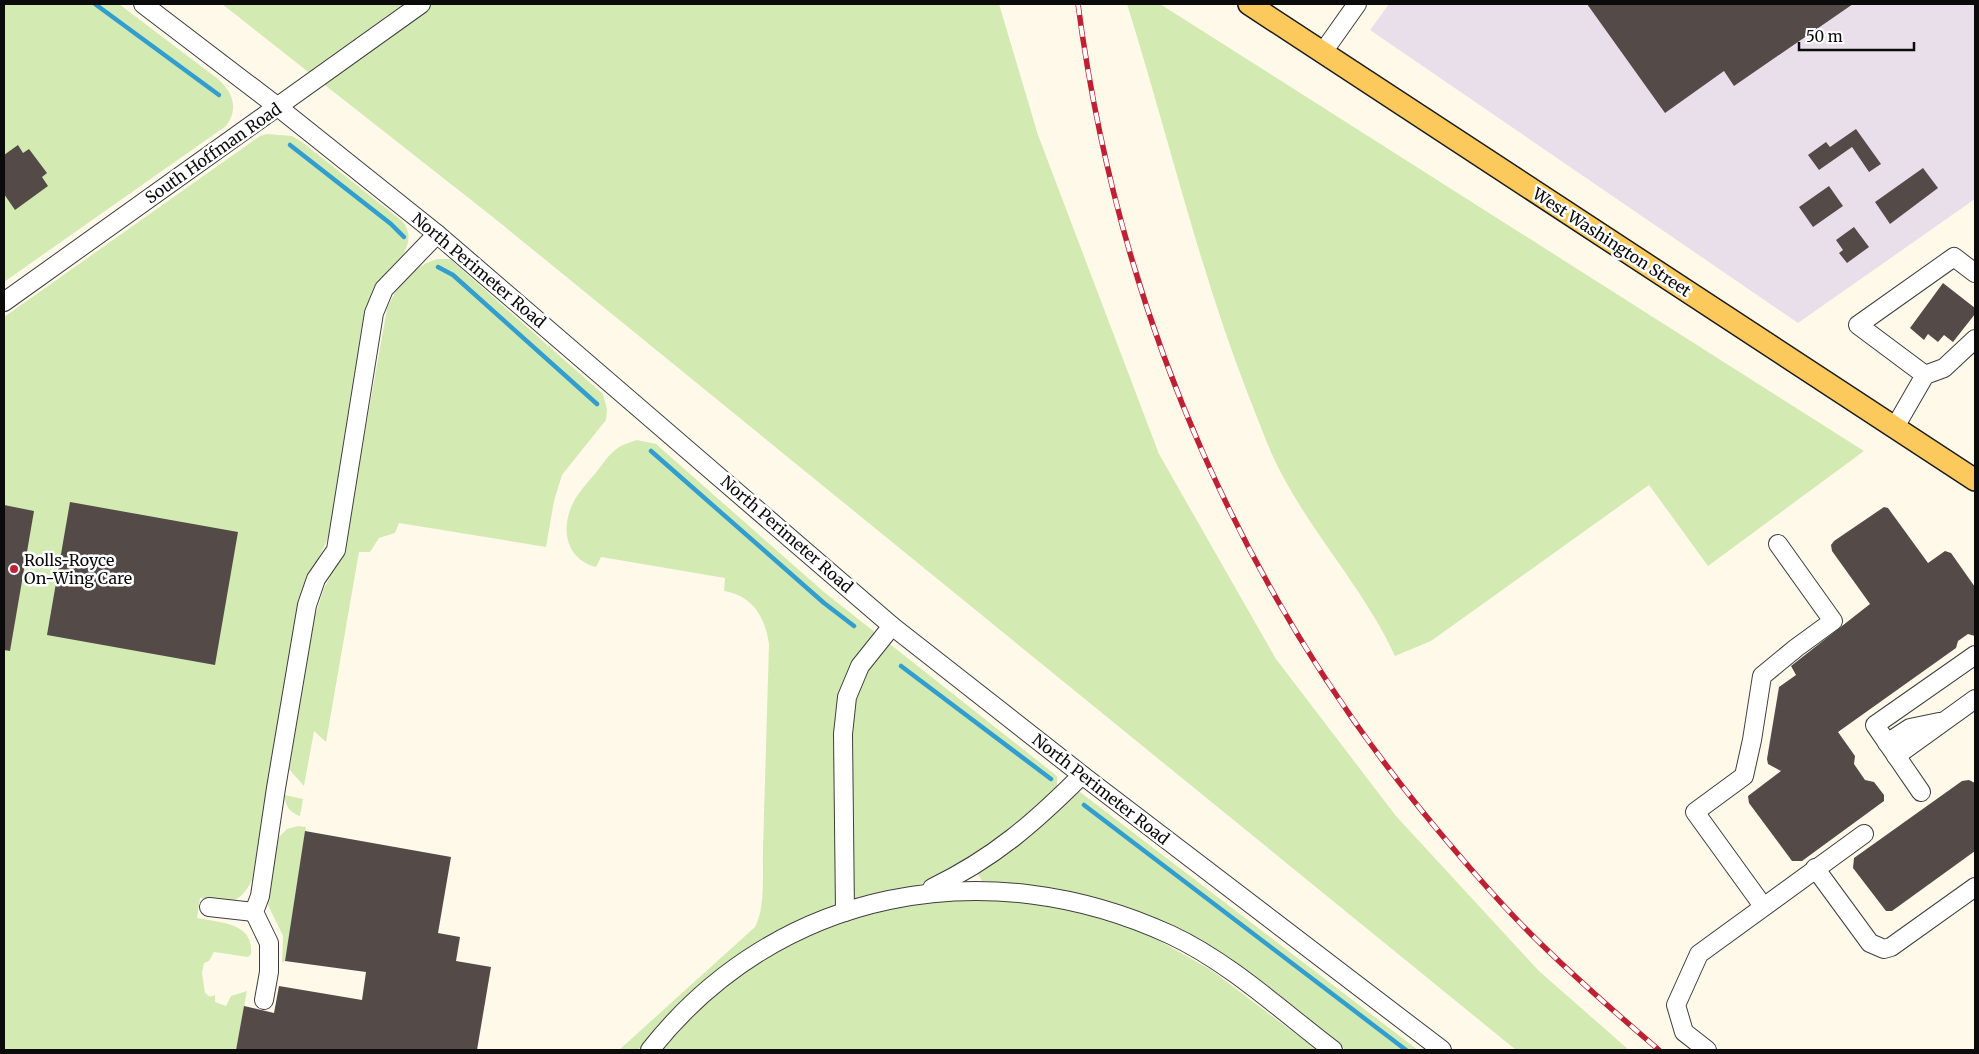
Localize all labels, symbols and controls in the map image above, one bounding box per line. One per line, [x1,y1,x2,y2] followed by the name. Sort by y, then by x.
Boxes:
[1799,20,1914,52] scale bar
[1806,27,1843,46] text: 50 m
[141,98,285,207] street label: South Hoffman Road
[1528,183,1695,301] street label: West Washington Street
[408,208,550,332] street label: North Perimeter Road
[717,471,857,597] street label: North Perimeter Road
[24,550,132,588] place label: Rolls-Royce On-Wing Care
[8,563,20,575] marker: Rolls-Royce On-Wing Care
[1029,729,1174,849] street label: North Perimeter Road

